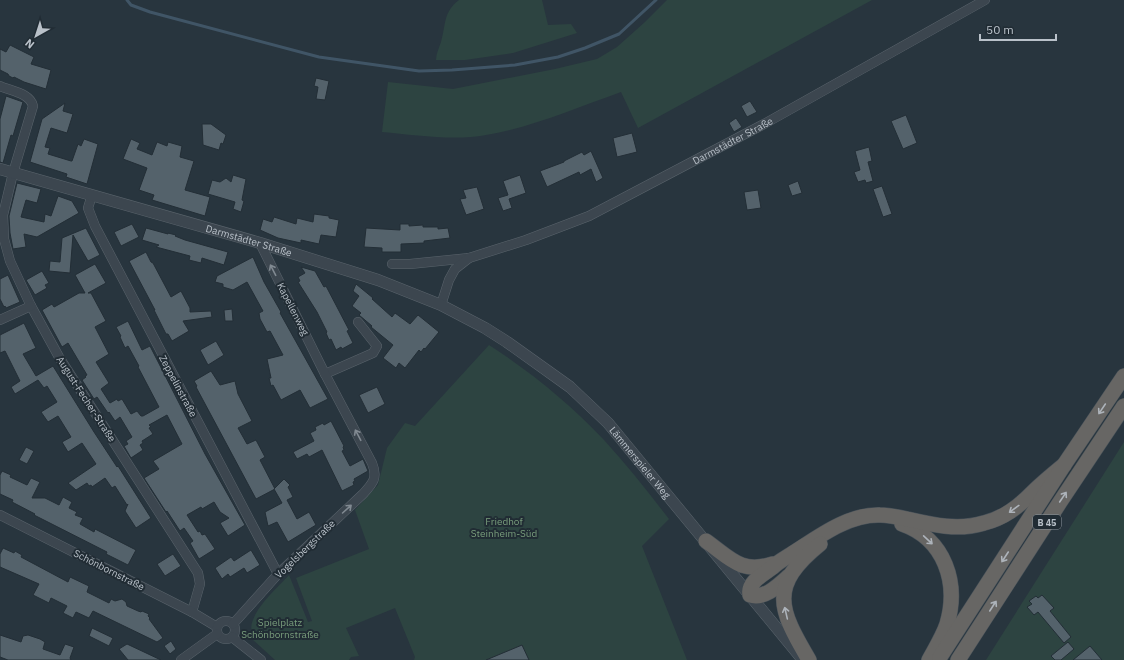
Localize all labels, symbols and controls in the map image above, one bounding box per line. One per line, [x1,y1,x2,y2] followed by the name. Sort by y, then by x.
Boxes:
[16,16,56,56] north arrow
[980,16,1056,42] scale bar
[986,22,1014,37] text: 50 m
[22,36,37,52] text: N
[690,114,776,167] street label: Darmstädter Straße
[204,221,294,259] street label: Darmstädter Straße
[269,264,276,276] one-way arrow
[274,280,312,338] street label: Kapellenweg
[156,353,200,420] street label: Zeppelinstraße
[53,354,119,445] street label: August-Fecher-Straße
[1098,403,1106,414] one-way arrow
[607,423,674,501] street label: Lämmerspieler Weg
[354,429,361,441] one-way arrow
[1059,492,1067,503] one-way arrow
[342,504,352,514] one-way arrow
[1008,505,1019,513] one-way arrow
[471,515,537,540] park label: Friedhof Steinheim-Süd
[1033,515,1061,529] road number: B 45
[272,517,338,581] street label: Vogelsbergstraße
[923,535,933,544] one-way arrow
[71,547,147,594] street label: Schönbornstraße
[1001,551,1009,562] one-way arrow
[989,601,997,612] one-way arrow
[781,606,789,619] one-way arrow
[241,616,319,641] park label: Spielplatz Schönbornstraße

